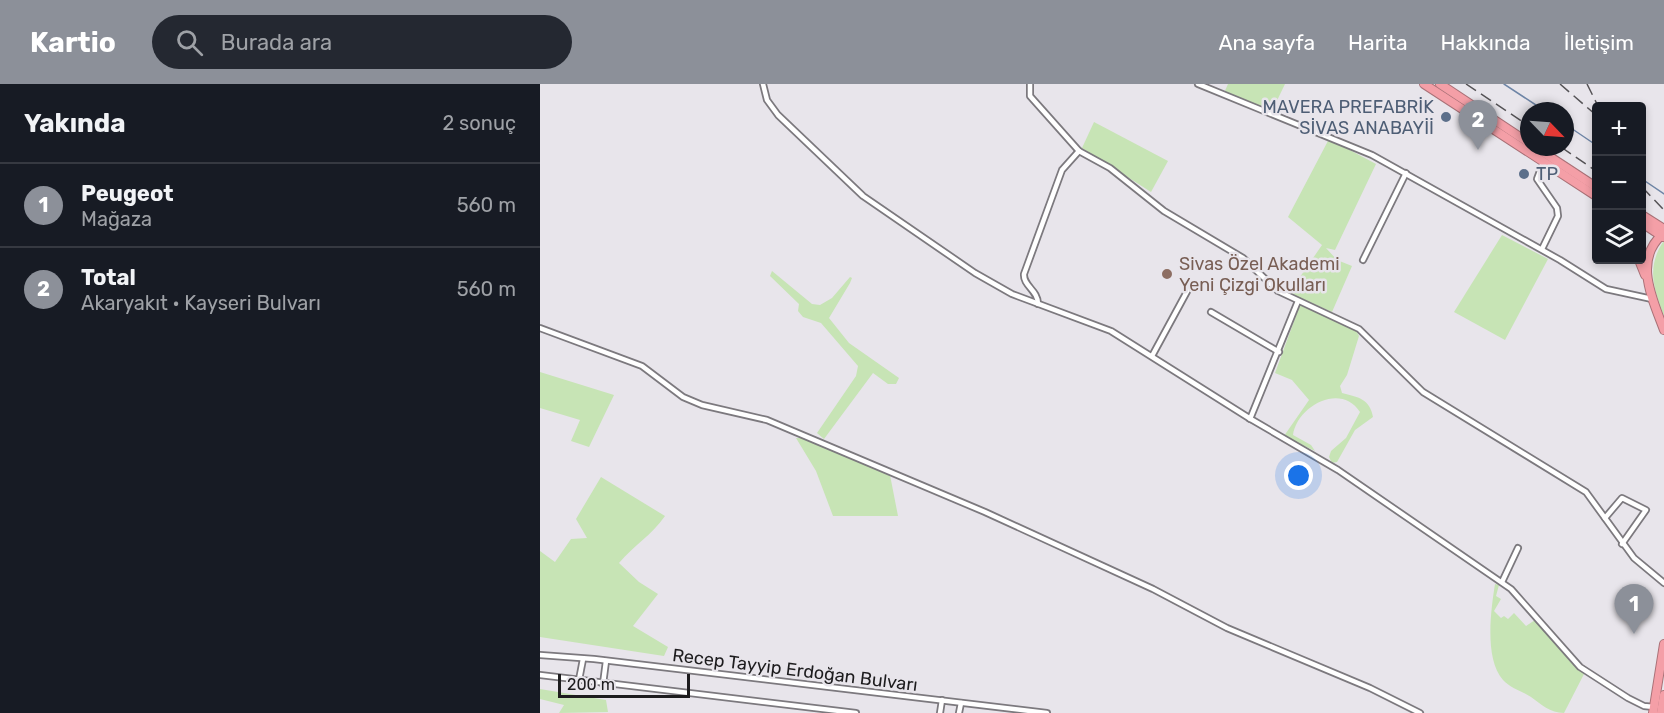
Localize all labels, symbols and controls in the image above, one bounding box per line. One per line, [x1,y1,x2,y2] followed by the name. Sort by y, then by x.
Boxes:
[152,15,572,69] search box
[30,26,116,59] text: Kartio
[173,26,206,59] icon: search
[221,29,332,56] text: Burada ara
[1218,30,1315,55] text: Ana sayfa
[1348,30,1408,55] text: Harita
[1441,30,1531,55] text: Hakkında
[1564,30,1634,55] text: İletişim
[1262,96,1434,139] place label: MAVERA PREFABRİK SİVAS ANABAYİİ
[1458,100,1498,150] pin: 2
[1520,102,1574,156] north arrow
[1592,102,1646,264] map controls
[1592,102,1646,156] button: +
[24,108,126,139] text: Yakında
[1439,110,1453,124] marker: MAVERA PREFABRİK SİVAS ANABAYİİ
[442,111,516,135] text: 2 sonuç
[1592,156,1646,210] button: −
[1536,163,1558,185] place label: TP
[1517,167,1531,181] marker: TP
[81,180,174,207] text: Peugeot
[39,193,48,217] text: 1
[457,193,516,217] text: 560 m
[81,207,152,231] text: Mağaza
[1592,210,1646,264] button: layers
[1179,253,1340,296] place label: Sivas Özel Akademi Yeni Çizgi Okulları
[81,264,136,291] text: Total
[1160,267,1174,281] marker: Sivas Özel Akademi Yeni Çizgi Okulları
[37,277,50,301] text: 2
[457,277,516,301] text: 560 m
[81,291,321,315] text: Akaryakıt · Kayseri Bulvarı
[1284,461,1313,490] your location
[1614,584,1654,634] pin: 1
[671,644,919,696] street label: Recep Tayyip Erdoğan Bulvarı
[558,671,690,698] scale bar
[567,675,615,694] text: 200 m

